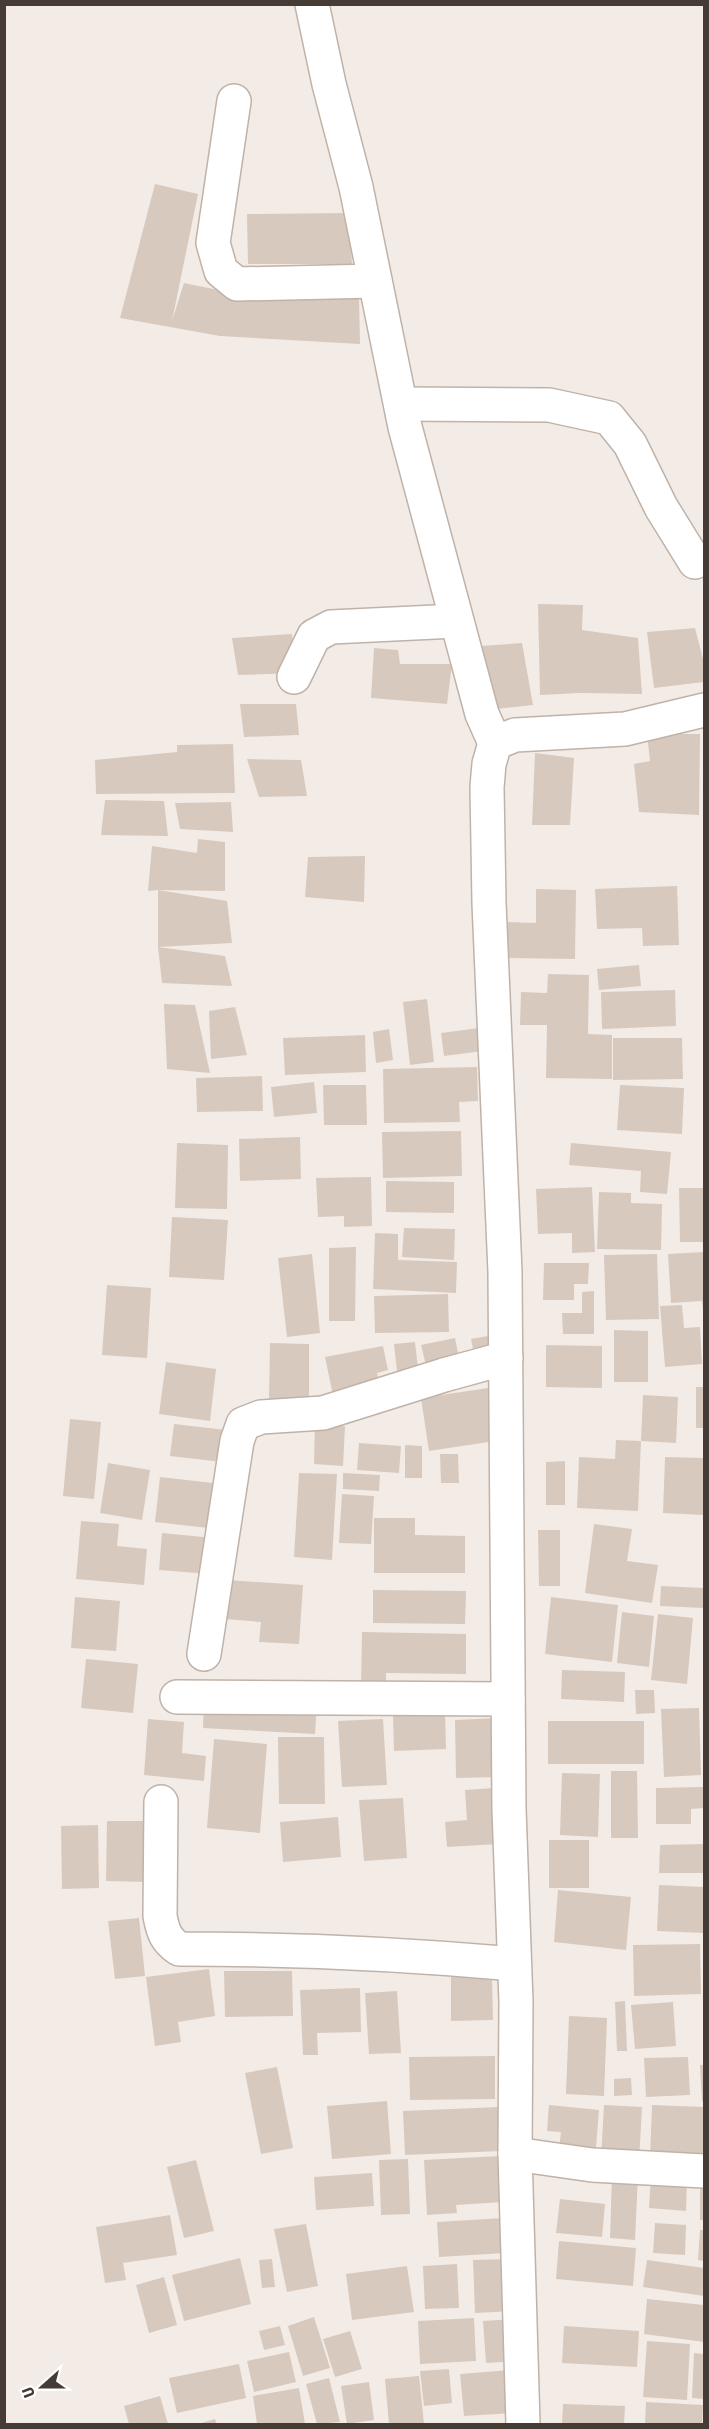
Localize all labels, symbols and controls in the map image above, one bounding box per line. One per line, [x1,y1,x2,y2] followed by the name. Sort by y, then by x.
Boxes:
[12,2357,72,2417] north arrow
[18,2385,38,2400] text: U

